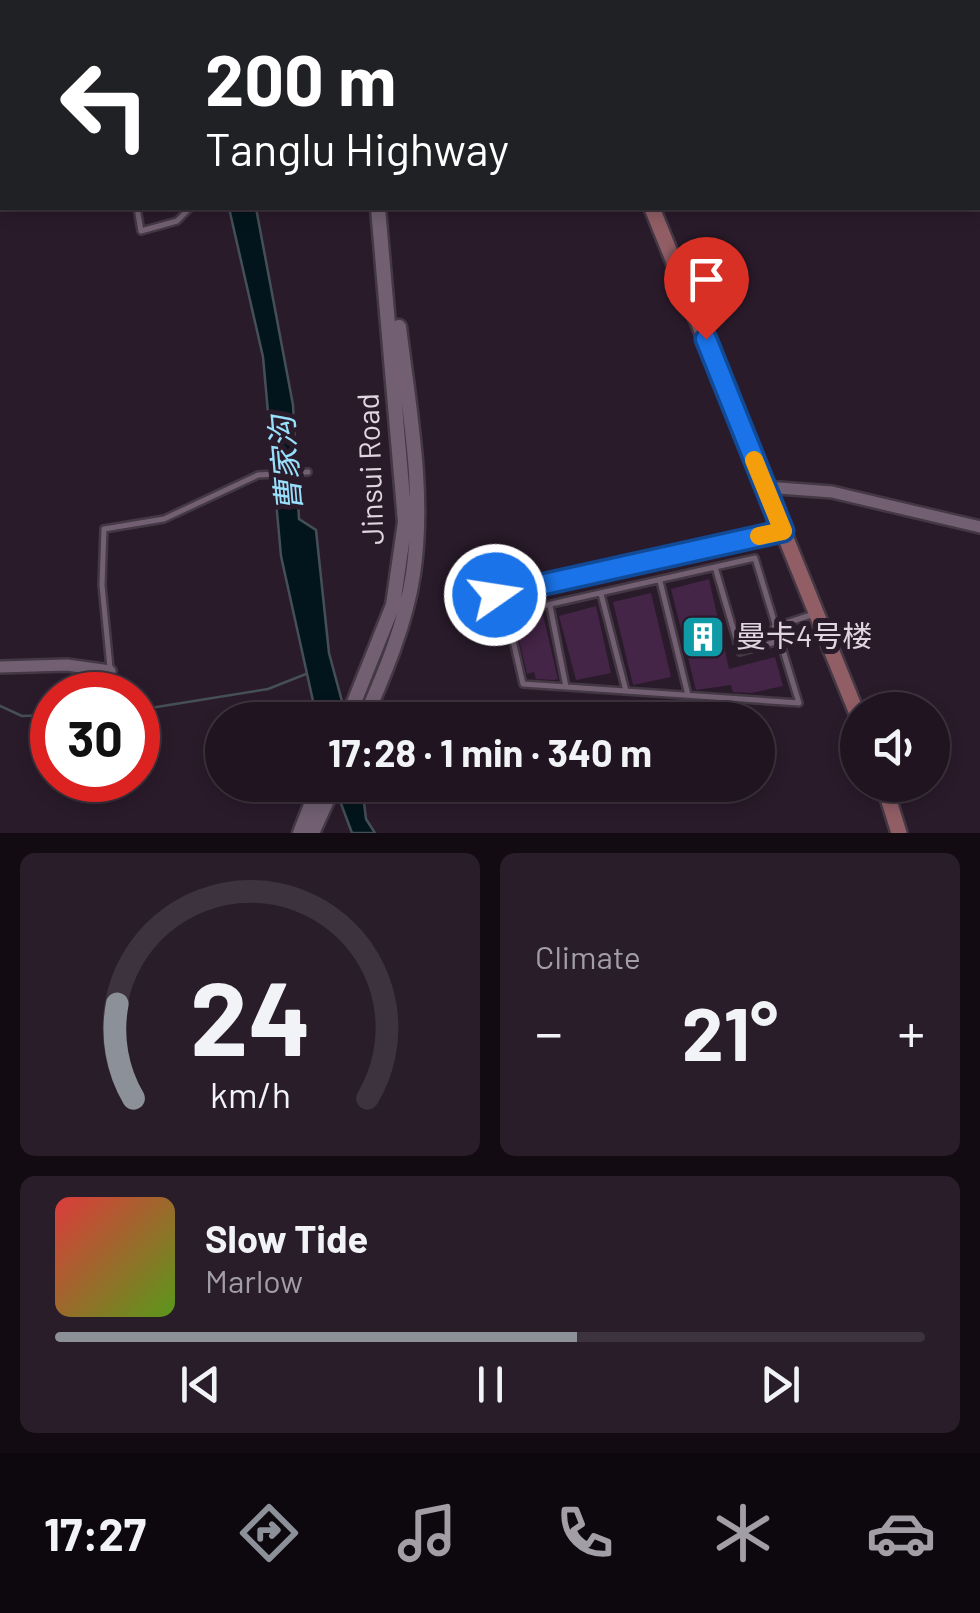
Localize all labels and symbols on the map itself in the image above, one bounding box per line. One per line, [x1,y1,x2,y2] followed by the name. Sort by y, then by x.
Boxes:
[664,237,749,340] pin
[348,393,390,545] street label: Jinsui Road
[261,412,307,514] water label: 曹家沟
[443,543,547,647] position arrow
[680,614,726,660] building icon: 曼卡4号楼
[736,617,873,653] place label: 曼卡4号楼
[30,672,160,802] speed limit sign: 30

